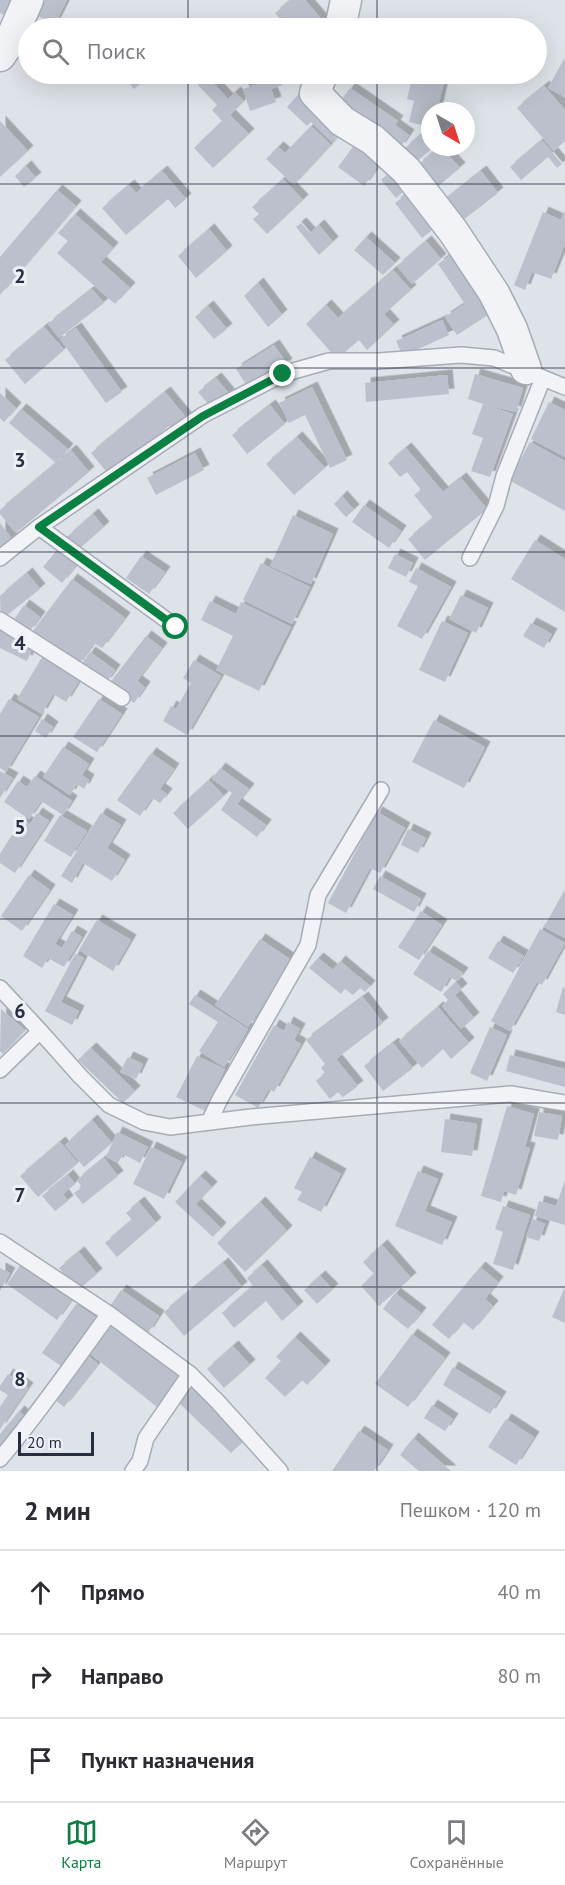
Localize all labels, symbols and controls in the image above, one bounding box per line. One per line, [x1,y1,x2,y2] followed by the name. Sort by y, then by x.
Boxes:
[18,18,547,84] search box
[39,35,72,68] icon: search
[87,37,146,65] text: Поиск
[421,102,475,156] north arrow
[14,263,26,289] text: 2
[269,360,295,386] route end
[14,447,26,473] text: 3
[162,613,188,639] route start
[14,630,26,656] text: 4
[14,814,26,840] text: 5
[14,998,26,1024] text: 6
[14,1182,26,1208] text: 7
[14,1366,26,1392] text: 8
[18,1429,94,1456] scale bar
[27,1432,62,1452] text: 20 m
[24,1494,91,1527] text: 2 мин
[400,1497,541,1523] text: Пешком · 120 m
[24,1576,57,1609] icon: ahead
[81,1578,144,1606] text: Прямо
[498,1579,541,1605] text: 40 m
[24,1660,57,1693] icon: right
[81,1662,164,1690] text: Направо
[498,1663,541,1689] text: 80 m
[24,1744,57,1777] icon: arrive
[81,1746,254,1774] text: Пункт назначения
[61,1816,102,1872] tab: Карта
[224,1816,287,1872] tab: Маршрут
[409,1816,504,1872] tab: Сохранённые

